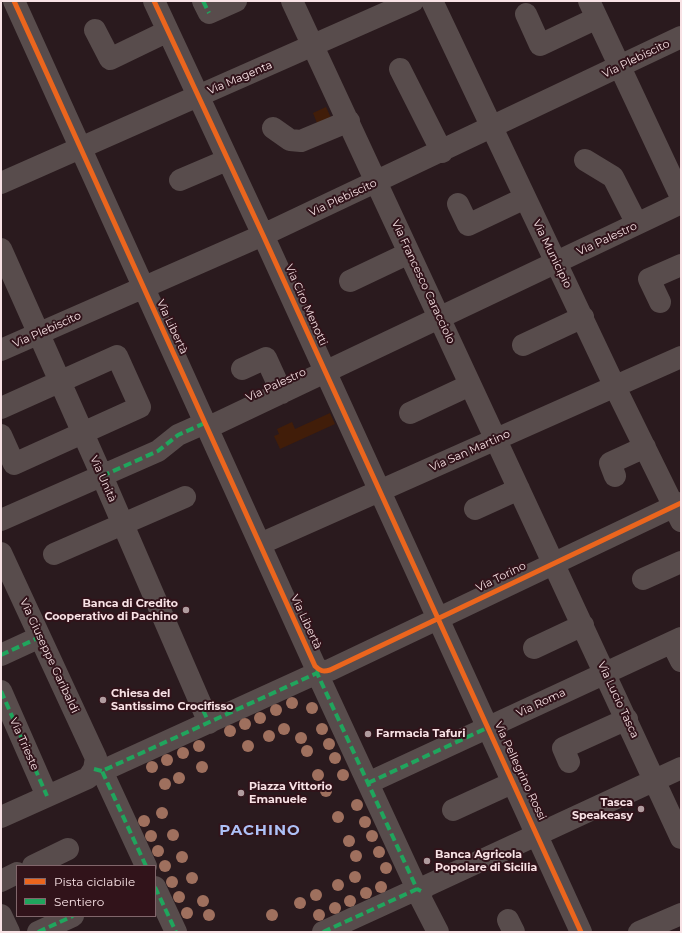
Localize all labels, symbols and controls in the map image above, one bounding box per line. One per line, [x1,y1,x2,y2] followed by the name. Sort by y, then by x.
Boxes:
[600,37,672,81] street label: Via Plebiscito
[206,58,274,98] street label: Via Magenta
[307,177,379,219] street label: Via Plebiscito
[388,218,458,346] street label: Via Francesco Caracciolo
[530,218,574,290] street label: Via Municipio
[575,219,639,259] street label: Via Palestro
[282,262,330,348] street label: Via Ciro Menotti
[154,298,190,356] street label: Via Libertà
[11,309,83,351] street label: Via Plebiscito
[244,365,308,405] street label: Via Palestro
[428,427,512,475] street label: Via San Martino
[87,454,119,504] street label: Via Unità
[474,559,528,595] street label: Via Torino
[288,593,324,651] street label: Via Libertà
[17,597,81,715] street label: Via Giuseppe Garibaldi
[44,597,178,623] place label: Banca di Credito Cooperativo di Pachino
[181,605,191,615] marker: Banca di Credito Cooperativo di Pachino
[594,660,642,740] street label: Via Lucio Tasca
[514,686,568,720] street label: Via Roma
[111,687,233,713] place label: Chiesa del Santissimo Crocifisso
[98,695,108,705] marker: Chiesa del Santissimo Crocifisso
[7,716,41,772] street label: Via Trieste
[491,720,549,822] street label: Via Pellegrino Rossi
[376,727,466,741] place label: Farmacia Tafuri
[363,729,373,739] marker: Farmacia Tafuri
[249,780,332,806] place label: Piazza Vittorio Emanuele
[236,788,246,798] marker: Piazza Vittorio Emanuele
[572,796,633,822] place label: Tasca Speakeasy
[636,804,646,814] marker: Tasca Speakeasy
[219,822,301,840] district label: PACHINO
[435,848,537,874] place label: Banca Agricola Popolare di Sicilia
[422,856,432,866] marker: Banca Agricola Popolare di Sicilia
[16,865,156,917] legend
[54,874,135,889] text: Pista ciclabile
[54,894,104,909] text: Sentiero

